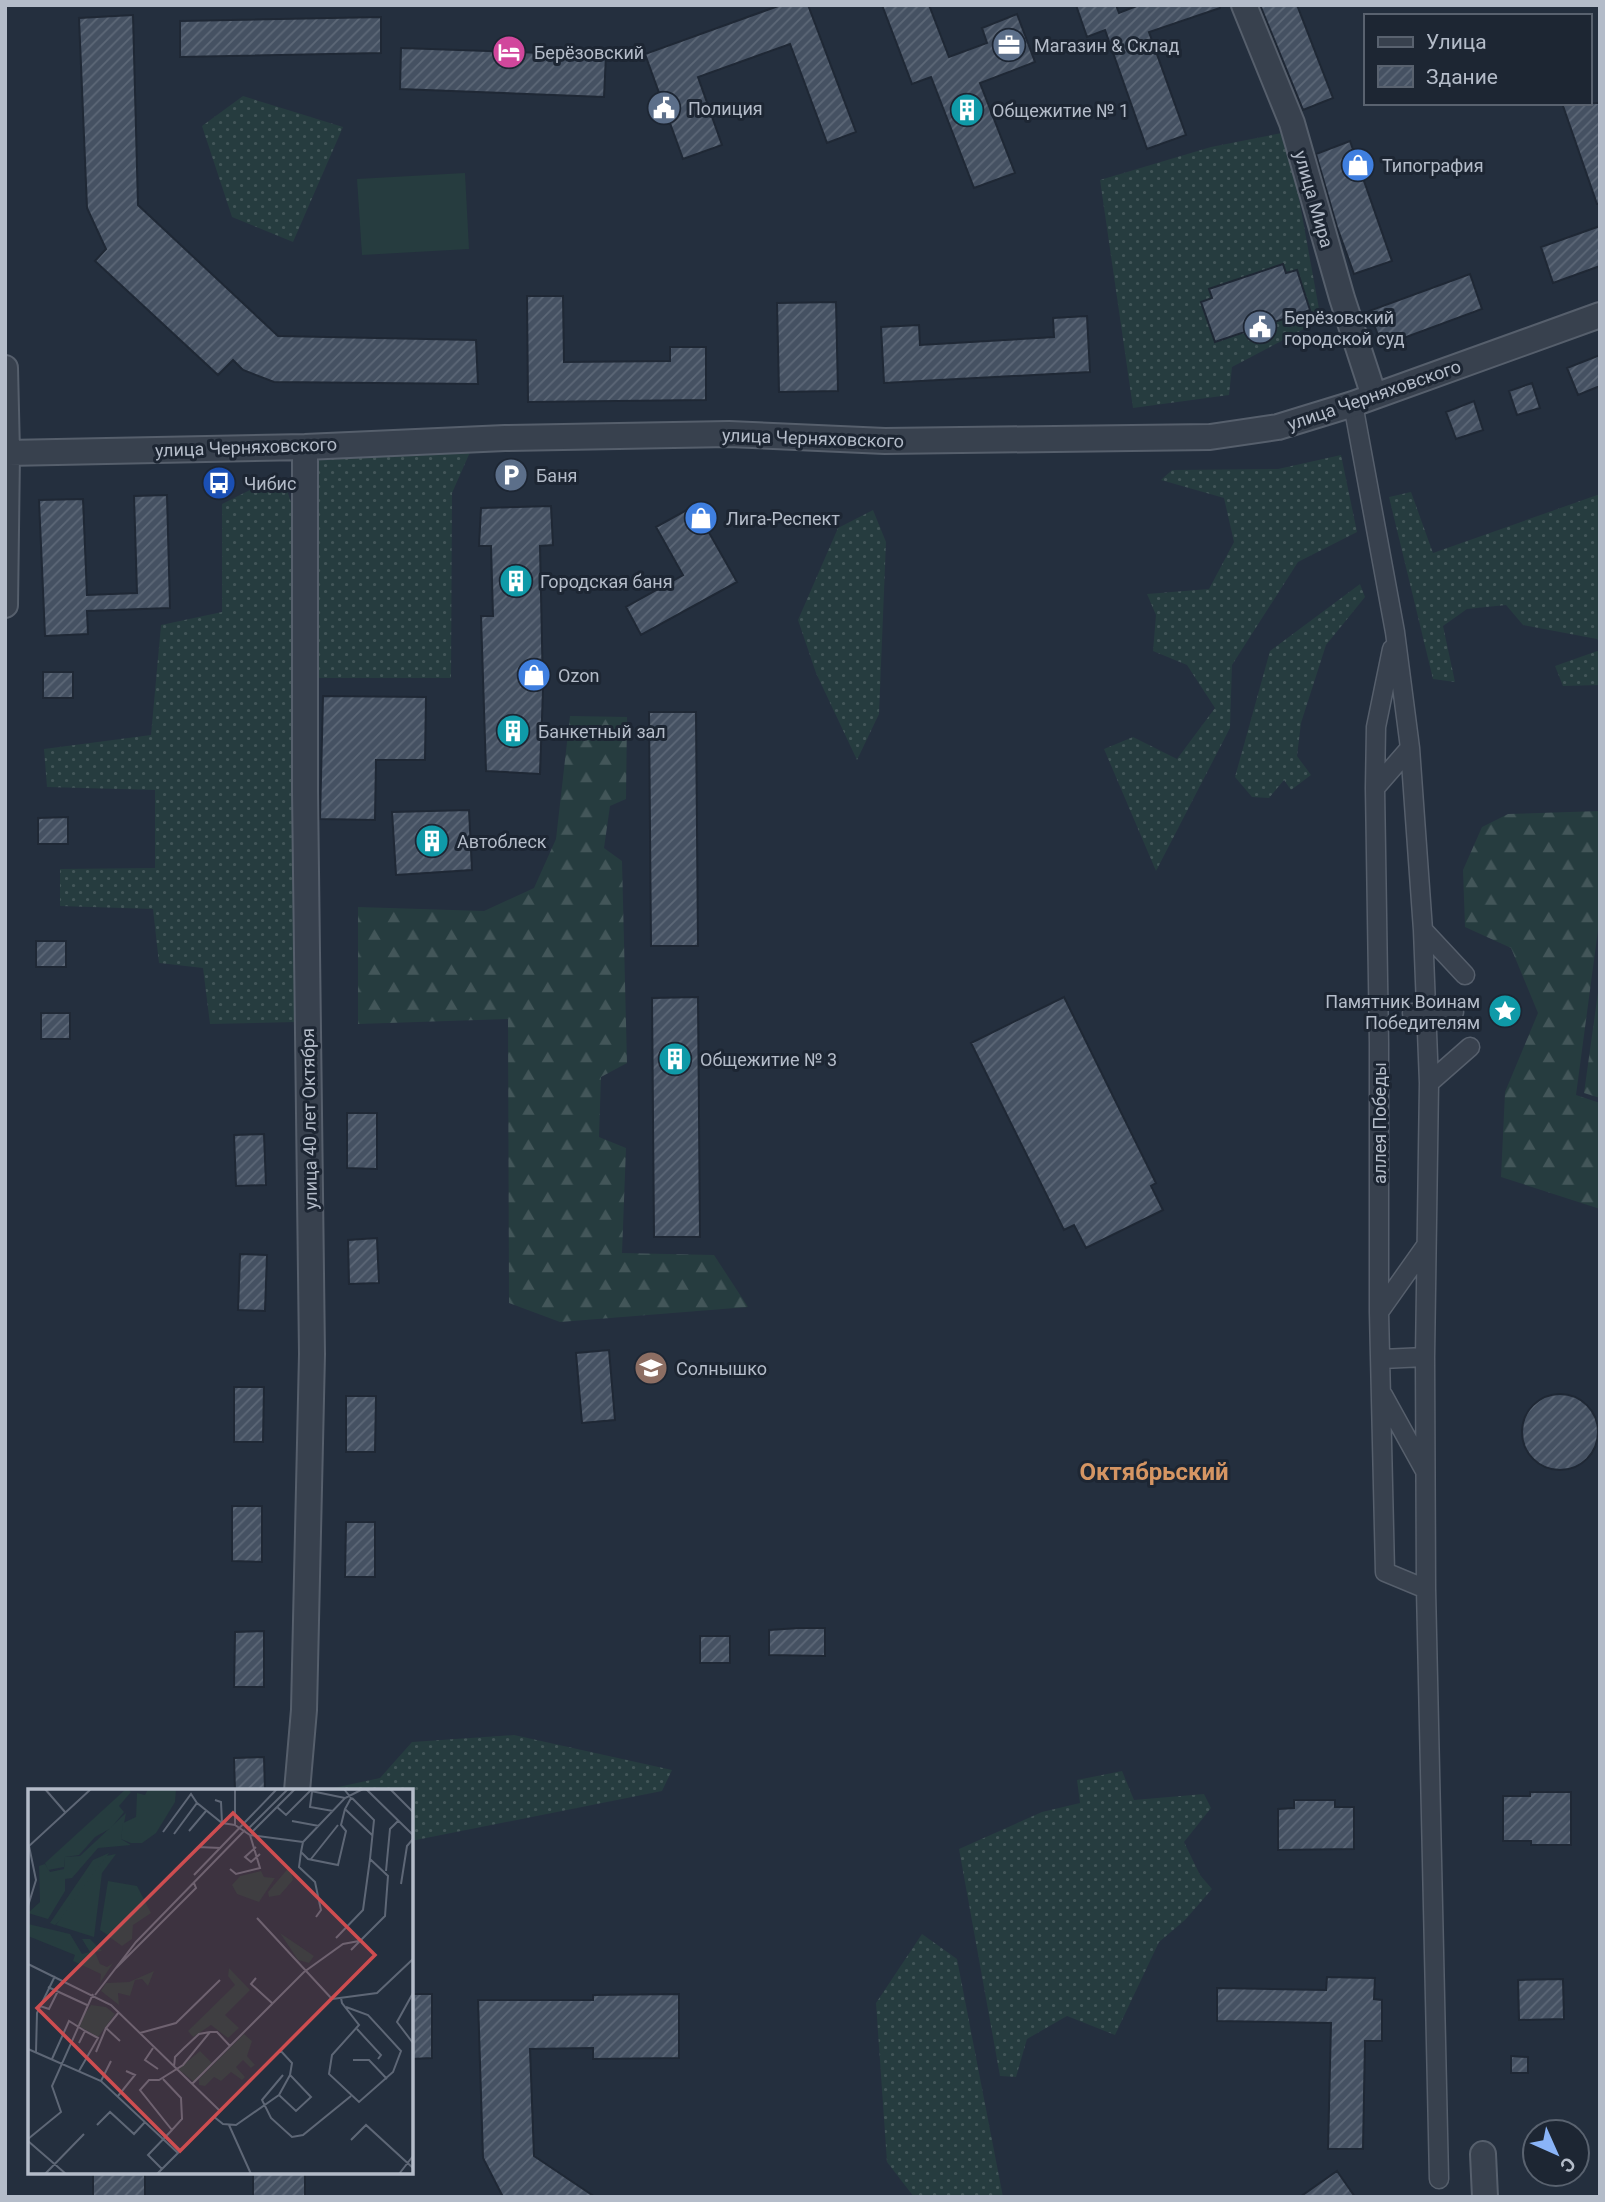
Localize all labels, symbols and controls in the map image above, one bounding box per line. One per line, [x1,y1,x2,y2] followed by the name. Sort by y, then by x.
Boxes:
[1364,14,1591,105] legend
[990,26,1028,64] office icon: Магазин & Склад
[1426,30,1487,54] text: Улица
[490,33,528,71] hotel icon: Берёзовский
[1034,35,1180,56] place label: Магазин & Склад
[534,42,644,63] place label: Берёзовский
[1426,65,1498,89] text: Здание
[645,89,683,127] public building icon: Полиция
[948,91,986,129] building icon: Общежитие № 1
[688,98,763,119] place label: Полиция
[992,100,1129,121] place label: Общежитие № 1
[1339,146,1377,184] shop icon: Типография
[1290,148,1338,250] street label: улица Мира
[1382,155,1484,176] place label: Типография
[1284,307,1405,349] place label: Берёзовский городской суд
[1241,308,1279,346] public building icon: Берёзовский городской суд
[1284,355,1464,435] street label: улица Черняховского
[722,424,904,452] street label: улица Черняховского
[155,433,337,461] street label: улица Черняховского
[492,456,530,494] parking icon: Баня
[200,464,238,502] bus stop icon: Чибис
[536,465,577,486] place label: Баня
[244,473,296,494] place label: Чибис
[682,499,720,537] shop icon: Лига-Респект
[726,508,840,529] place label: Лига-Респект
[497,562,535,600] building icon: Городская баня
[540,571,673,592] place label: Городская баня
[515,656,553,694] shop icon: Ozon
[558,665,599,686] place label: Ozon
[494,712,532,750] building icon: Банкетный зал
[538,721,666,742] place label: Банкетный зал
[413,822,451,860] building icon: Автоблеск
[457,831,547,852] place label: Автоблеск
[1325,991,1480,1033] place label: Памятник Воинам Победителям
[1486,992,1524,1030] place icon: Памятник Воинам Победителям
[297,1028,321,1210] street label: улица 40 лет Октября
[656,1040,694,1078] building icon: Общежитие № 3
[700,1049,837,1070] place label: Общежитие № 3
[1369,1062,1390,1184] street label: аллея Победы
[632,1349,670,1387] school or university icon: Солнышко
[676,1358,767,1379] place label: Солнышко
[1079,1458,1229,1486] district label: Октябрьский
[28,1789,413,2174] inset map
[1521,2118,1591,2188] north arrow
[1555,2152,1580,2177] text: С

